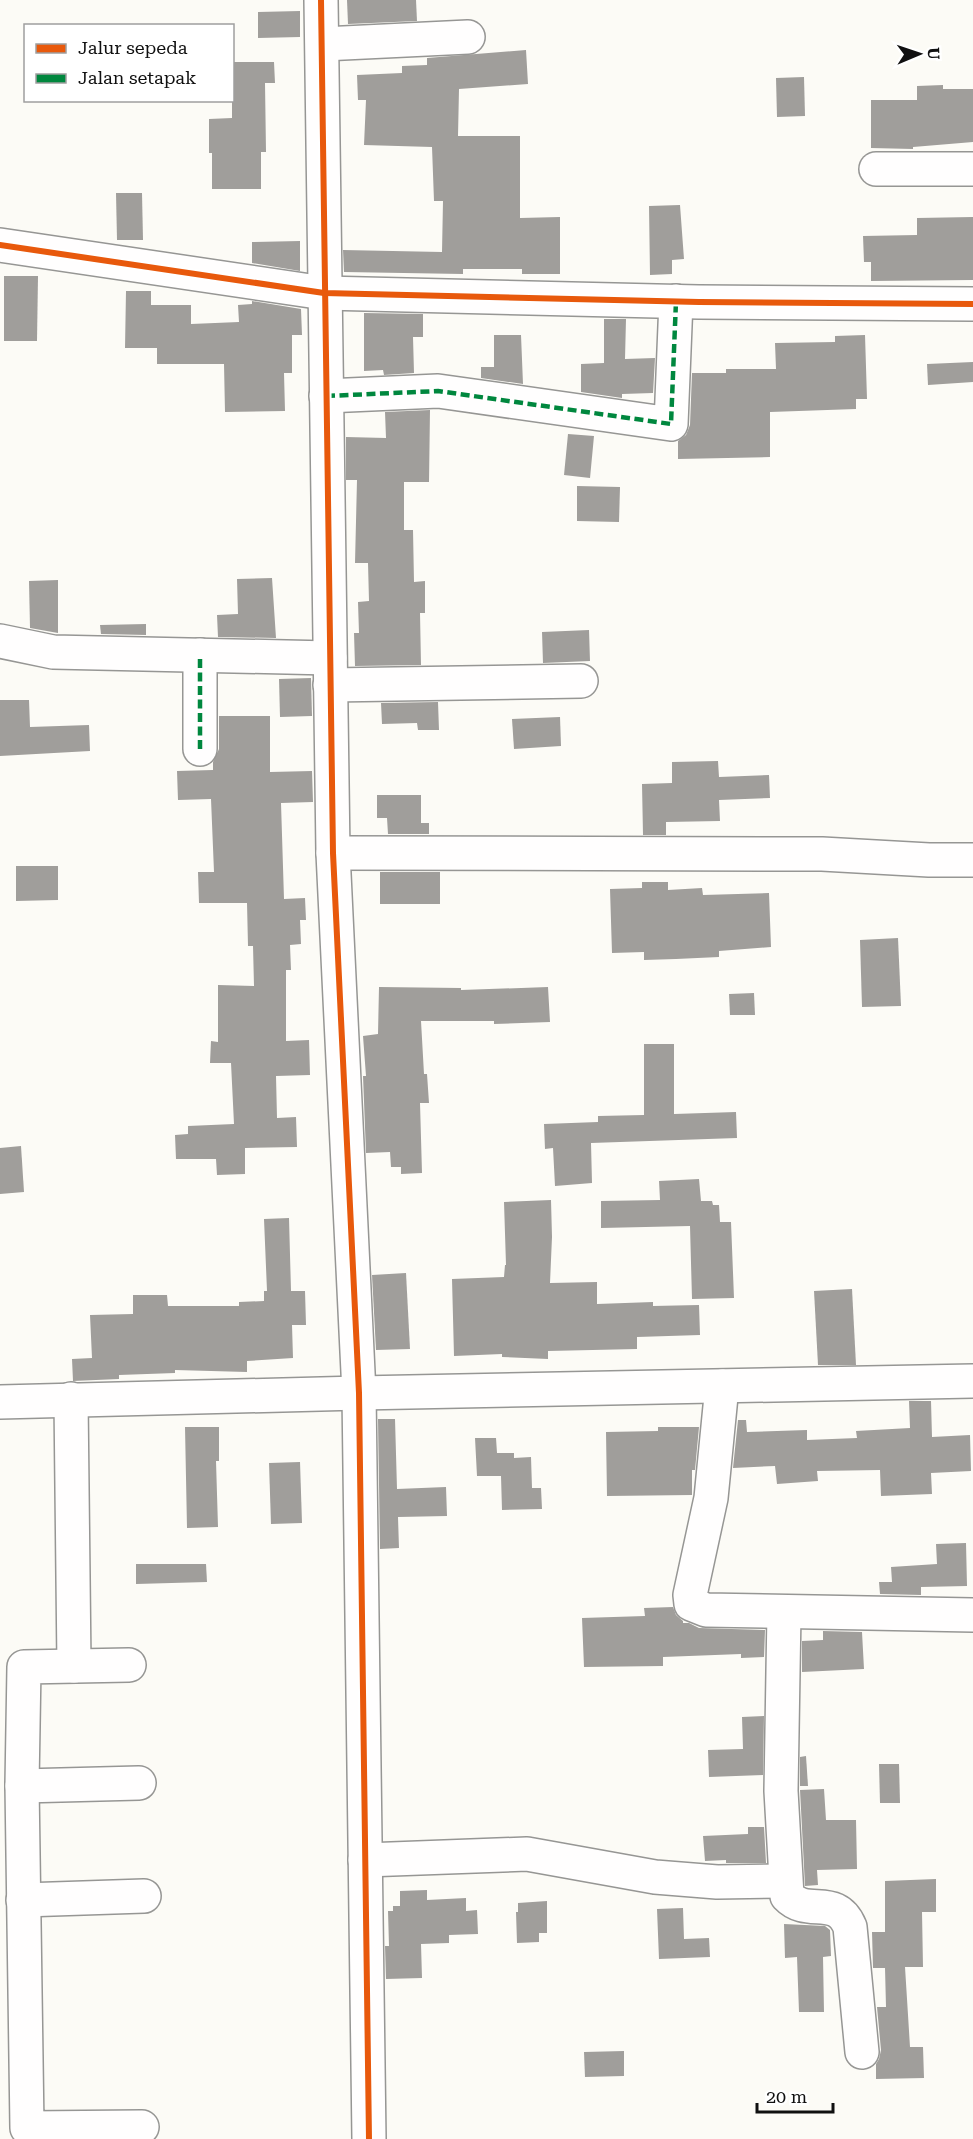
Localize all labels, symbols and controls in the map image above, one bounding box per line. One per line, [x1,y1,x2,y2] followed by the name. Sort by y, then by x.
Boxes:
[24,24,234,102] legend
[889,24,949,84] north arrow
[78,37,188,58] text: Jalur sepeda
[924,47,943,60] text: U
[78,67,196,88] text: Jalan setapak
[757,2076,834,2114] scale bar
[766,2086,807,2107] text: 20 m

